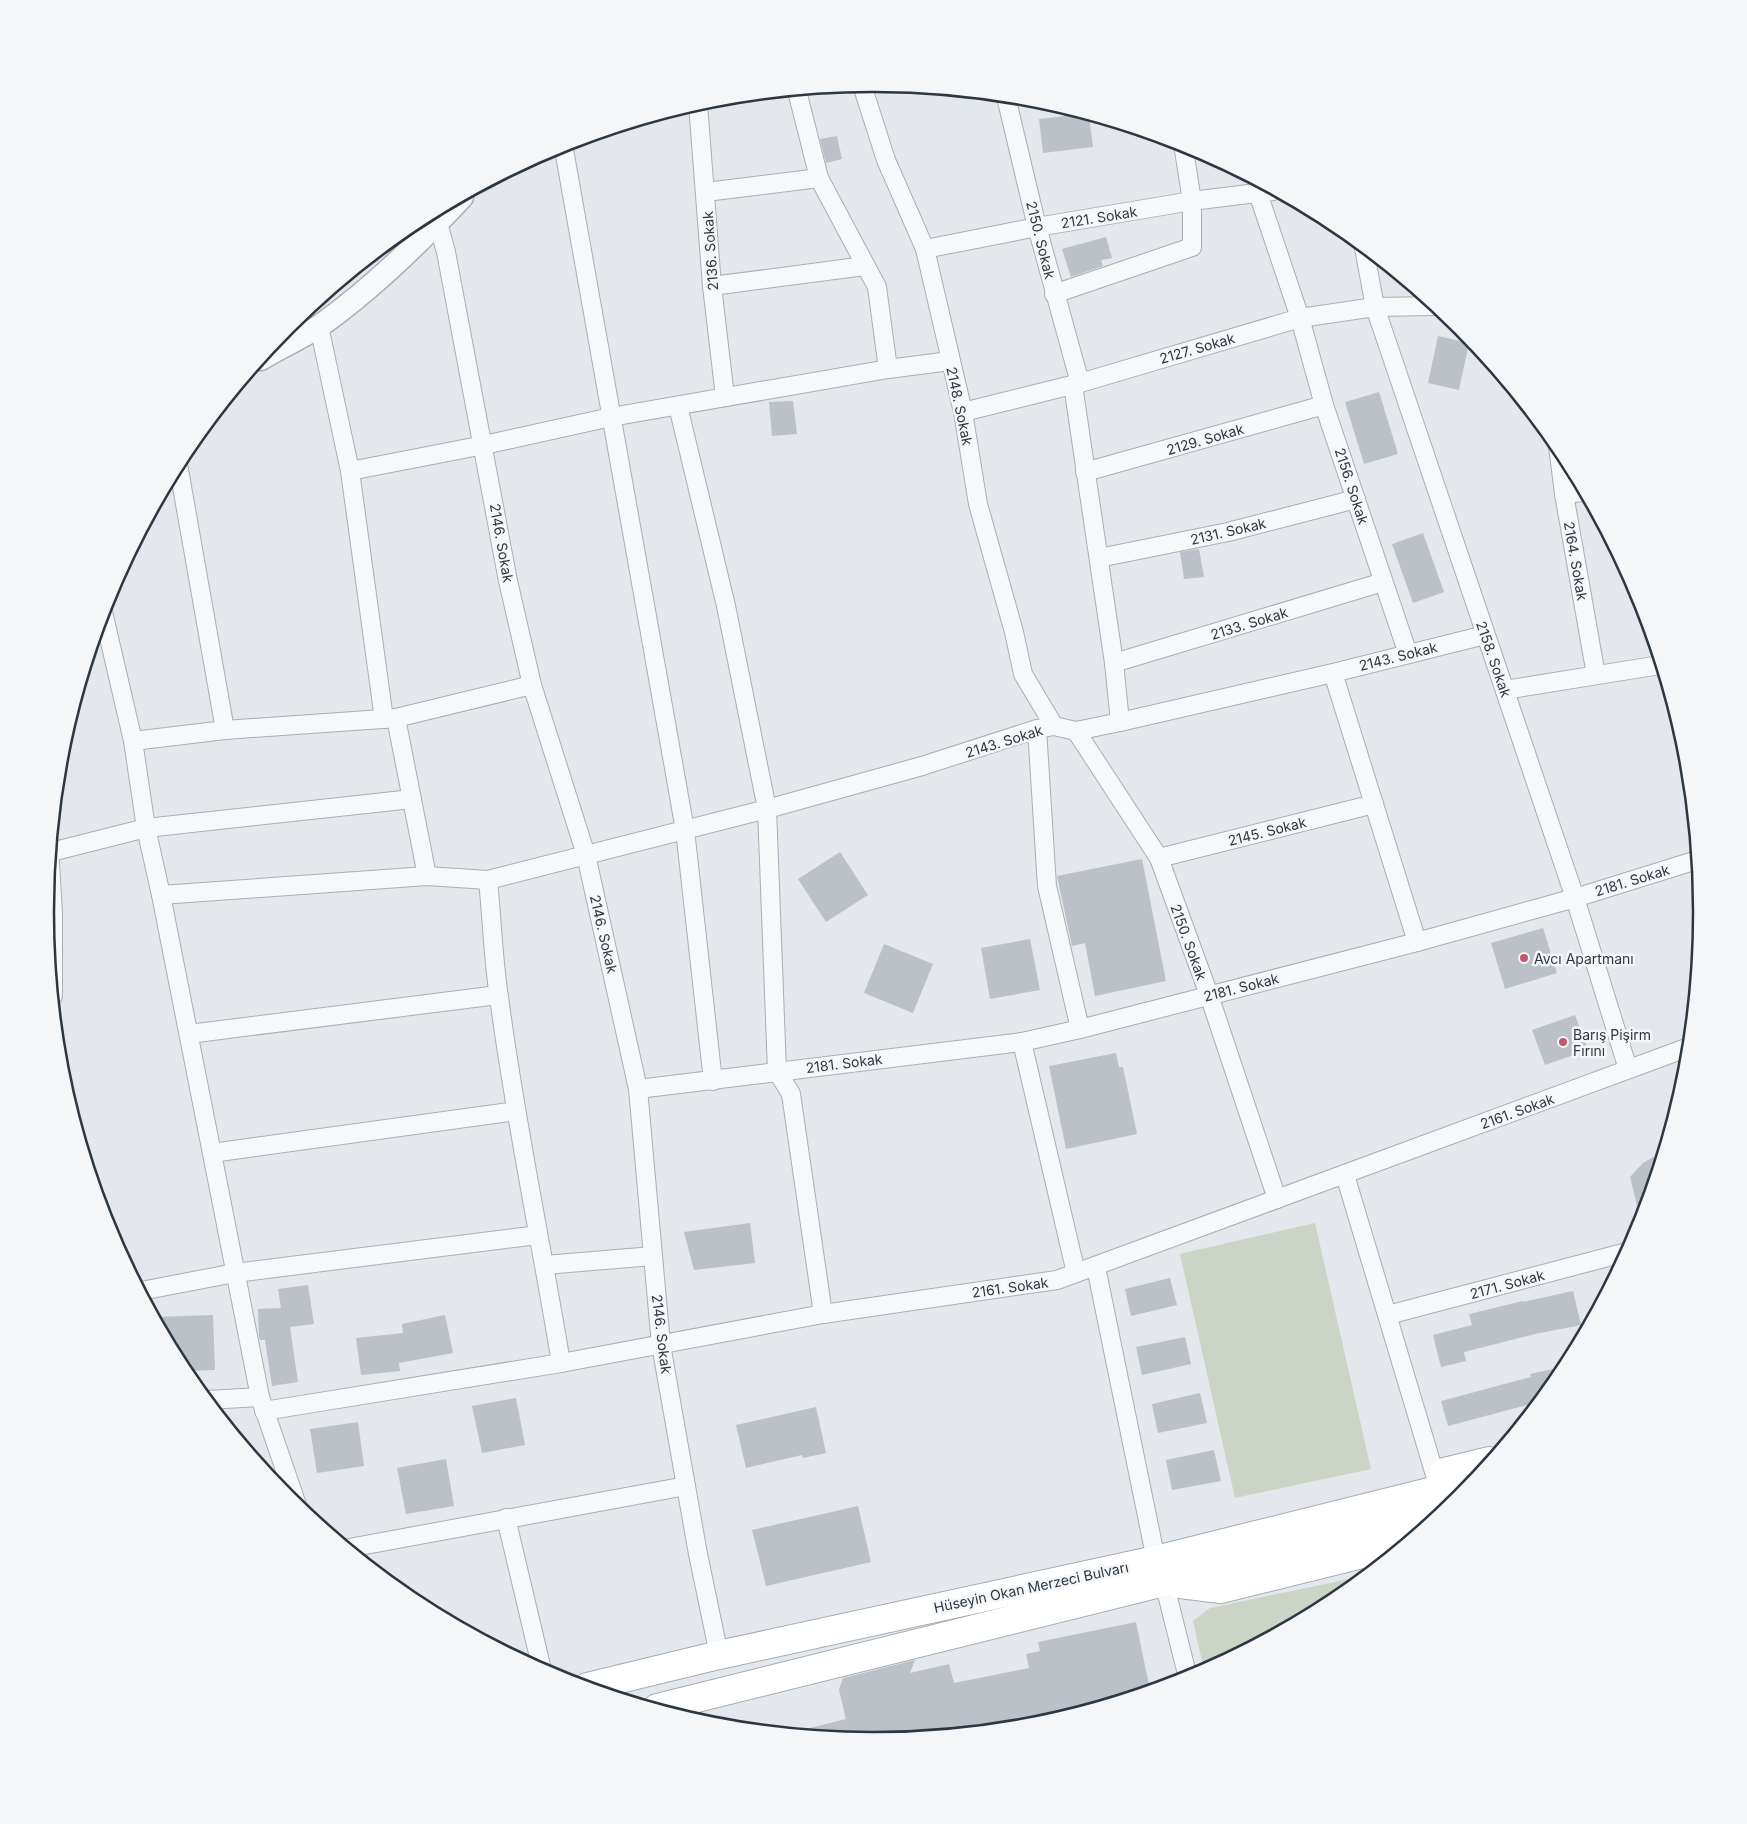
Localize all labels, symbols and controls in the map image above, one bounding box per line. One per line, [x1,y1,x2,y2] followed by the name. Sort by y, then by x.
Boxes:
[1023,199,1059,281] street label: 2150. Sokak
[1060,203,1139,231] street label: 2121. Sokak
[699,210,721,291] street label: 2136. Sokak
[1157,329,1237,367] street label: 2127. Sokak
[943,365,977,447] street label: 2148. Sokak
[1164,420,1246,458] street label: 2129. Sokak
[1332,446,1372,527] street label: 2156. Sokak
[487,502,517,584] street label: 2146. Sokak
[1188,514,1268,548] street label: 2131. Sokak
[1561,520,1591,602] street label: 2164. Sokak
[1208,603,1290,643] street label: 2133. Sokak
[1473,619,1515,700] street label: 2158. Sokak
[1357,638,1439,674] street label: 2143. Sokak
[963,721,1045,761] street label: 2143. Sokak
[1226,813,1308,849] street label: 2145. Sokak
[1593,860,1672,899] street label: 2181. Sokak
[587,893,621,975] street label: 2146. Sokak
[1167,902,1211,983] street label: 2150. Sokak
[1534,950,1634,967] place label: Avcı Apartmanı
[1518,952,1530,964] marker: Avcı Apartmanı
[1202,969,1281,1005] street label: 2181. Sokak
[1573,1026,1651,1059] place label: Barış Pişirm Fırını
[1557,1036,1569,1048] marker: Barış Pişirm Fırını
[805,1050,884,1076] street label: 2181. Sokak
[1478,1090,1556,1132] street label: 2161. Sokak
[1468,1266,1546,1302] street label: 2171. Sokak
[971,1273,1050,1301] street label: 2161. Sokak
[649,1293,675,1375] street label: 2146. Sokak
[932,1558,1130,1616] street label: Hüseyin Okan Merzeci Bulvarı

